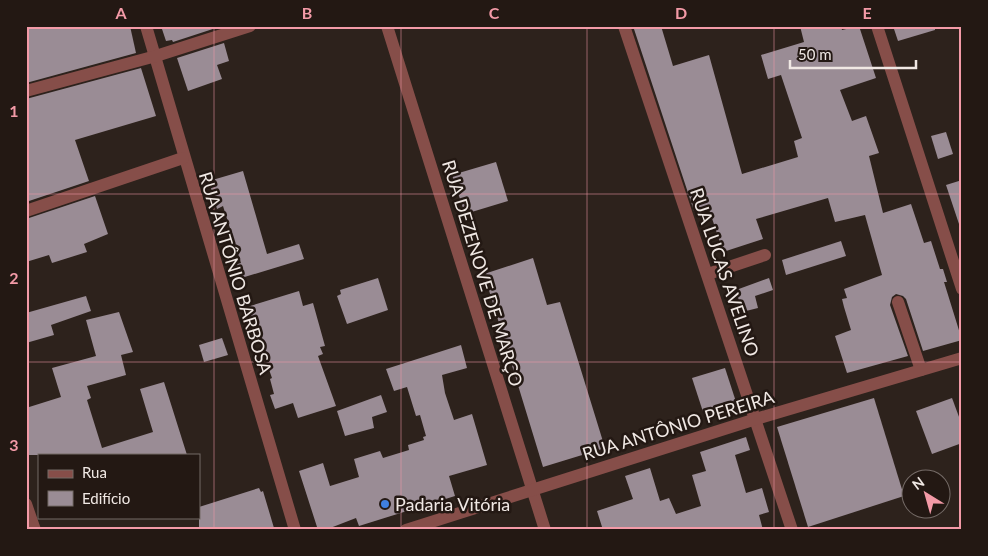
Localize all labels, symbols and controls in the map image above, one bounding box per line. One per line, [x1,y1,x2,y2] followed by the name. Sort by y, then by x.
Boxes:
[114,3,127,22] text: A
[302,3,312,22] text: B
[489,3,500,22] text: C
[675,3,687,22] text: D
[862,3,872,22] text: E
[790,38,917,70] scale bar
[798,45,832,63] text: 50 m
[9,101,19,120] text: 1
[438,157,528,389] street label: RUA DEZENOVE DE MARÇO
[195,169,278,378] street label: RUA ANTÔNIO BARBOSA
[686,185,764,359] street label: RUA LUCAS AVELINO
[9,268,19,287] text: 2
[579,385,777,465] street label: RUA ANTÔNIO PEREIRA
[9,435,19,454] text: 3
[38,454,200,518] legend
[82,463,107,481] text: Rua
[900,468,950,518] north arrow
[908,473,927,493] text: N
[82,489,130,507] text: Edifício
[395,493,510,515] place label: Padaria Vitória
[379,498,391,510] marker: Padaria Vitória

